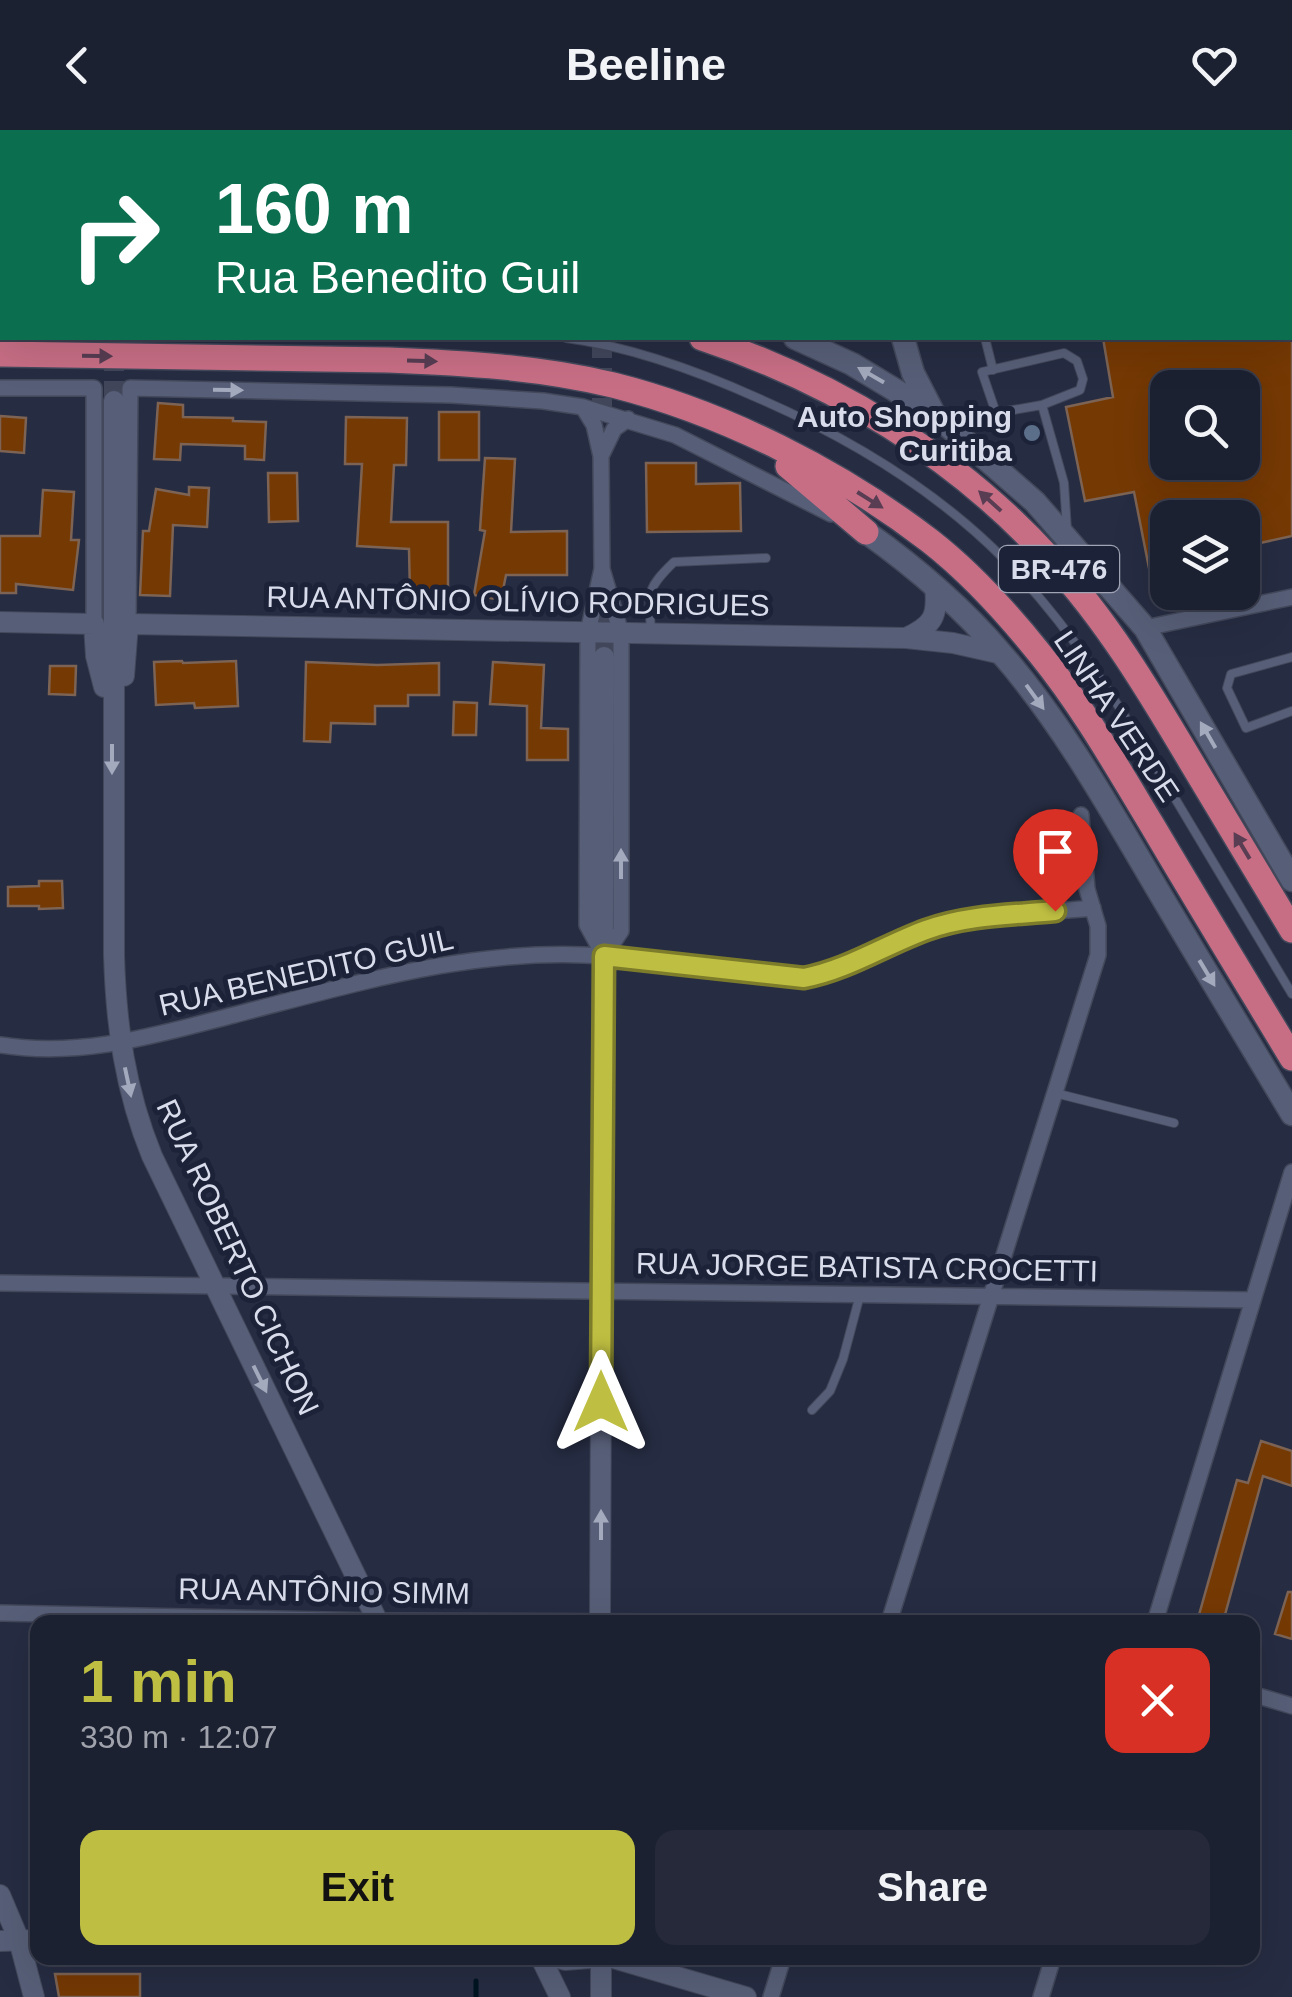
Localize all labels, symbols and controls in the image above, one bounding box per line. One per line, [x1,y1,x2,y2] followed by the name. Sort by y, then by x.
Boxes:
[50,38,105,93] icon: back
[1187,38,1242,93] icon: heart
[566,39,726,90] text: Beeline
[50,170,180,300] icon: right
[215,170,413,248] text: 160 m
[215,252,580,303] text: Rua Benedito Guil
[82,348,114,364] one-way arrow
[407,354,439,370] one-way arrow
[856,366,885,383] one-way arrow
[1150,370,1260,610] map controls
[1150,370,1260,480] button: search
[212,382,244,398] one-way arrow
[797,400,1012,467] place label: Auto Shopping Curitiba
[1021,422,1043,444] marker: Auto Shopping Curitiba
[857,490,884,509] one-way arrow
[978,490,1003,512] one-way arrow
[1150,500,1260,610] button: layers
[999,546,1119,592] road number: BR-476
[266,580,770,622] street label: RUA ANTÔNIO OLÍVIO RODRIGUES
[1048,625,1186,807] street label: LINHA VERDE
[1025,684,1044,711] one-way arrow
[1199,721,1217,749] one-way arrow
[104,743,120,775] one-way arrow
[1013,809,1098,912] pin
[1028,824,1083,879] icon: arrive
[1234,832,1251,860] one-way arrow
[613,847,629,879] one-way arrow
[156,922,456,1022] street label: RUA BENEDITO GUIL
[1198,959,1215,987] one-way arrow
[120,1067,136,1098] one-way arrow
[150,1094,326,1420] street label: RUA ROBERTO CICHON
[636,1246,1098,1288] street label: RUA JORGE BATISTA CROCETTI
[549,1350,653,1454] position arrow
[251,1364,268,1393] one-way arrow
[593,1509,609,1541] one-way arrow
[178,1572,470,1610] street label: RUA ANTÔNIO SIMM
[80,1648,237,1715] text: 1 min
[1105,1648,1210,1753] button: close
[80,1719,277,1755] text: 330 m · 12:07
[80,1830,635,1945] button: Exit
[655,1830,1210,1945] button: Share

